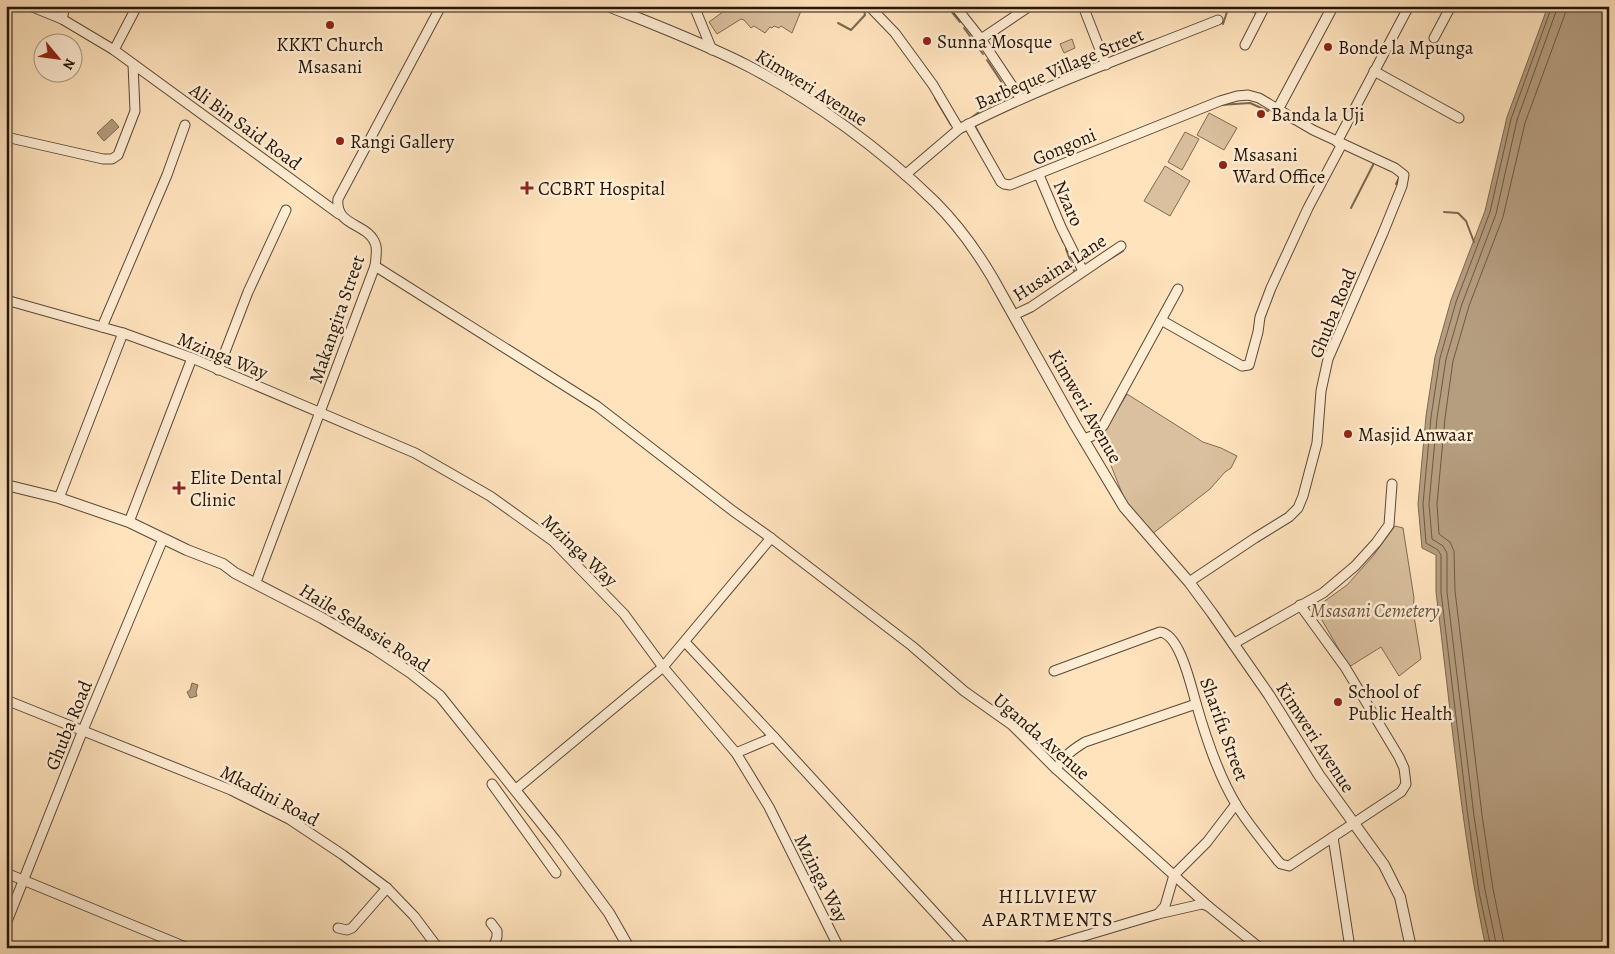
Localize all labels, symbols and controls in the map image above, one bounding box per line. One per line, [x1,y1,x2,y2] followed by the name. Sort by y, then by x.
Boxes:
[324,19,336,31] marker: KKKT Church Msasani
[971,22,1148,116] street label: Barbeque Village Street
[937,29,1052,55] place label: Sunna Mosque
[32,32,82,82] north arrow
[276,32,384,80] place label: KKKT Church Msasani
[921,35,933,47] marker: Sunna Mosque
[1338,35,1474,61] place label: Bonde la Mpunga
[1322,41,1334,53] marker: Bonde la Mpunga
[751,43,872,133] street label: Kimweri Avenue
[58,55,80,73] text: N
[183,77,307,177] street label: Ali Bin Said Road
[1271,102,1365,128] place label: Banda la Uji
[1255,108,1267,120] marker: Banda la Uji
[1029,122,1100,172] street label: Gongoni
[350,129,455,155] place label: Rangi Gallery
[334,135,346,147] marker: Rangi Gallery
[1232,142,1325,190] place label: Msasani Ward Office
[1217,159,1229,171] marker: Msasani Ward Office
[538,176,665,202] place label: CCBRT Hospital
[1046,176,1090,231] street label: Nzaro
[520,181,534,195] marker: CCBRT Hospital
[1008,228,1111,308] street label: Husaina Lane
[303,252,371,387] street label: Makangira Street
[1303,264,1363,362] street label: Ghuba Road
[173,326,272,386] street label: Mzinga Way
[1042,345,1128,468] street label: Kimweri Avenue
[1358,422,1473,448] place label: Masjid Anwaar
[1342,428,1354,440] marker: Masjid Anwaar
[190,465,282,513] place label: Elite Dental Clinic
[172,481,186,495] marker: Elite Dental Clinic
[535,509,624,593] street label: Mzinga Way
[294,577,435,679] street label: Haile Selassie Road
[1310,598,1440,624] park label: Msasani Cemetery
[1193,674,1255,785] street label: Sharifu Street
[39,676,99,774] street label: Ghuba Road
[1270,677,1361,798] street label: Kimweri Avenue
[1348,679,1453,727] place label: School of Public Health
[987,687,1095,786] street label: Uganda Avenue
[1332,696,1344,708] marker: School of Public Health
[215,759,324,833] street label: Mkadini Road
[788,830,855,927] street label: Mzinga Way
[981,883,1114,933] district label: HILLVIEW APARTMENTS

